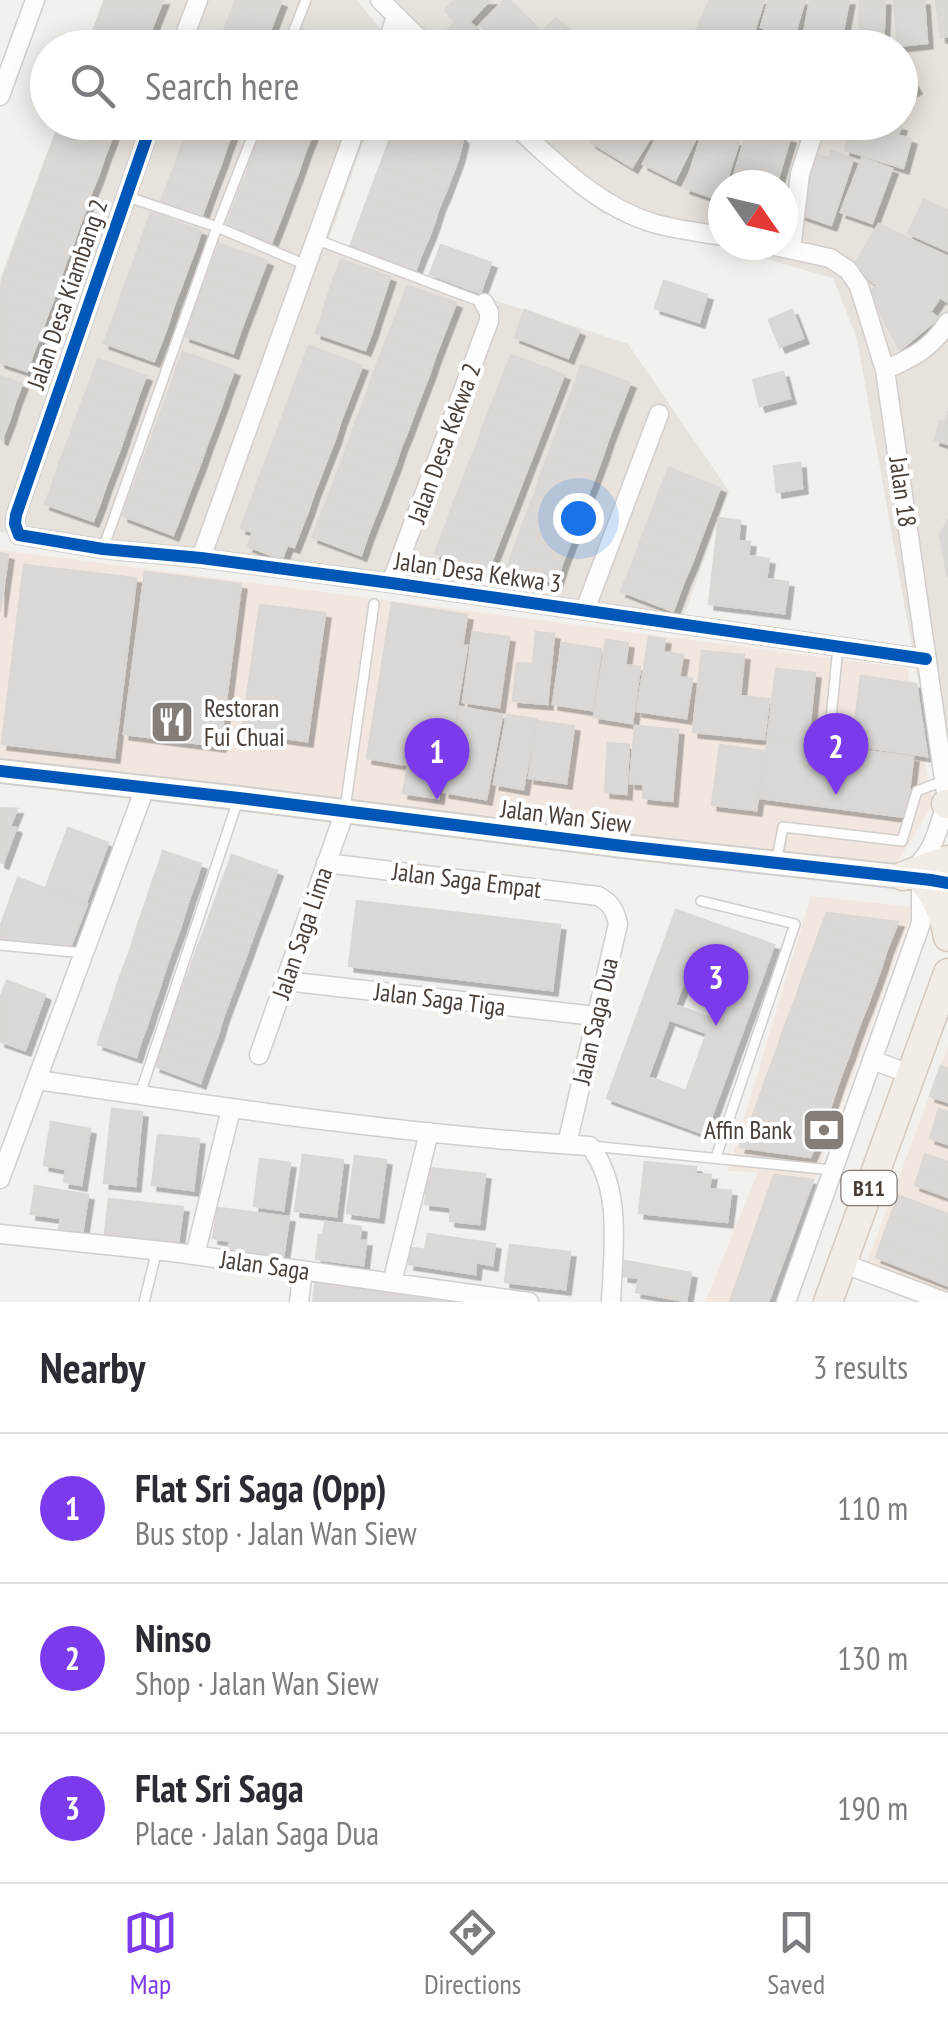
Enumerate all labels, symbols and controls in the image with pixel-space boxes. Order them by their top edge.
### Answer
search box [30,30,918,140]
icon: search [65,58,120,113]
text: Search here [145,61,299,110]
north arrow [708,170,798,260]
street label: Jalan Desa Kiambang 2 [19,195,114,394]
street label: Jalan Desa Kekwa 2 [400,359,488,528]
street label: Jalan 18 [882,454,924,529]
your location [553,493,604,544]
street label: Jalan Desa Kekwa 3 [392,544,563,600]
place label: Restoran Fui Chuai [204,692,285,753]
restaurant icon: Restoran Fui Chuai [149,699,195,745]
pin: 2 [804,712,868,795]
pin: 1 [404,718,470,800]
street label: Jalan Wan Siew [498,792,633,840]
street label: Jalan Saga Empat [390,855,543,905]
street label: Jalan Saga Lima [264,863,339,1004]
pin: 3 [684,944,748,1026]
street label: Jalan Saga Dua [565,955,625,1088]
street label: Jalan Saga Tiga [372,975,507,1023]
bank icon: Affin Bank [801,1107,847,1153]
place label: Affin Bank [704,1114,792,1146]
road number: B11 [842,1171,896,1205]
street label: Jalan Saga [217,1243,312,1287]
text: Nearby [40,1340,145,1395]
text: 3 results [813,1346,908,1388]
text: Flat Sri Saga (Opp) [135,1463,387,1512]
text: 1 [65,1487,80,1529]
text: 110 m [837,1487,908,1529]
text: Bus stop · Jalan Wan Siew [135,1512,417,1554]
text: Ninso [135,1613,211,1662]
text: 2 [65,1637,80,1679]
text: 130 m [837,1637,908,1679]
text: Shop · Jalan Wan Siew [135,1662,379,1704]
text: Flat Sri Saga [135,1763,304,1812]
text: 3 [65,1787,80,1829]
text: 190 m [837,1787,908,1829]
text: Place · Jalan Saga Dua [135,1812,379,1854]
tab: Map [123,1905,178,2002]
tab: Directions [424,1905,521,2002]
tab: Saved [767,1905,825,2002]

